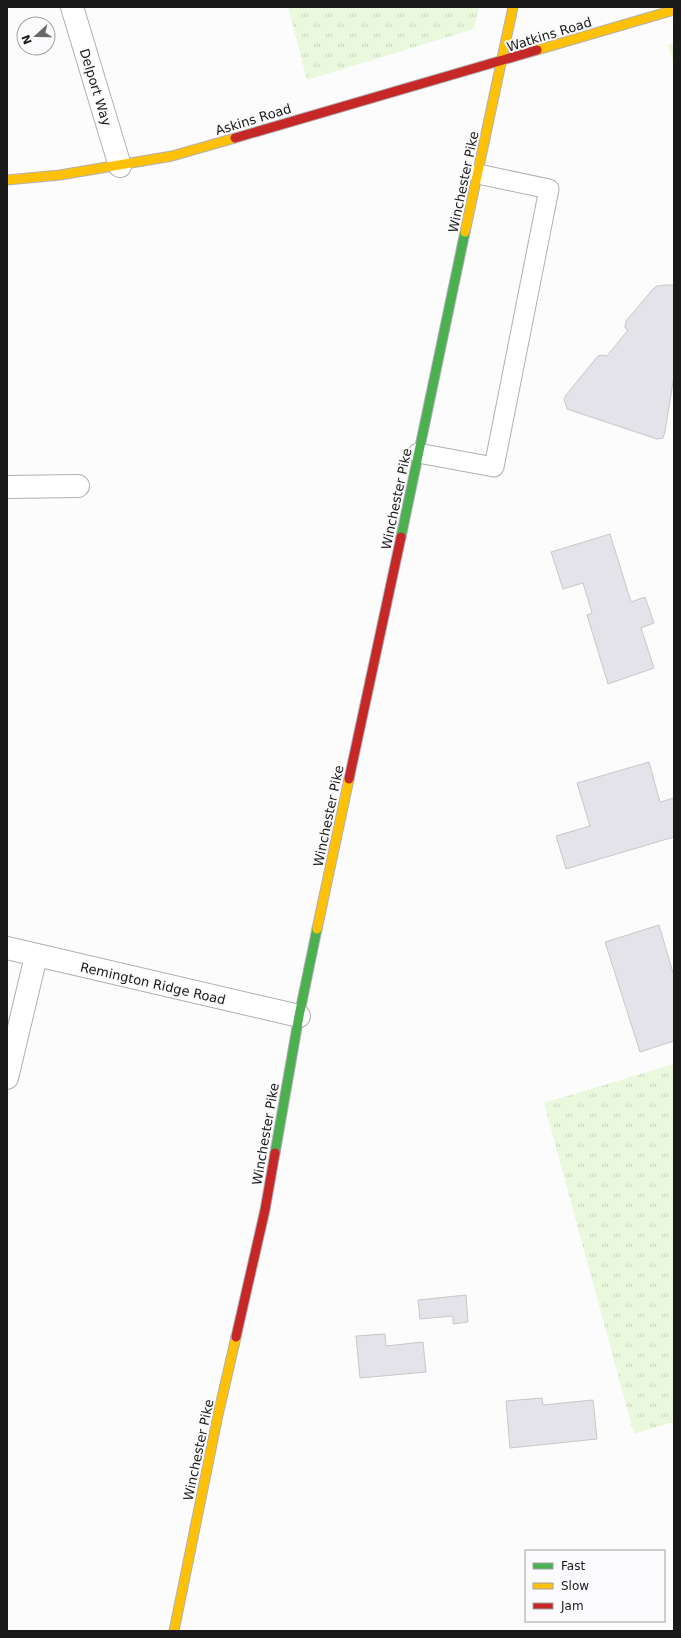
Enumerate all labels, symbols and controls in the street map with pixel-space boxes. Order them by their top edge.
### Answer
street label: Watkins Road [505,14,593,55]
north arrow [16,16,56,56]
text: N [19,33,35,46]
street label: Delport Way [77,47,114,128]
street label: Askins Road [213,101,293,138]
street label: Winchester Pike [445,130,482,234]
street label: Winchester Pike [378,447,415,551]
street label: Winchester Pike [310,764,347,868]
street label: Remington Ridge Road [79,959,227,1008]
street label: Winchester Pike [249,1082,282,1186]
street label: Winchester Pike [180,1398,217,1502]
legend [525,1550,665,1622]
text: Fast [561,1559,585,1573]
text: Slow [561,1579,589,1593]
text: Jam [560,1599,584,1613]

